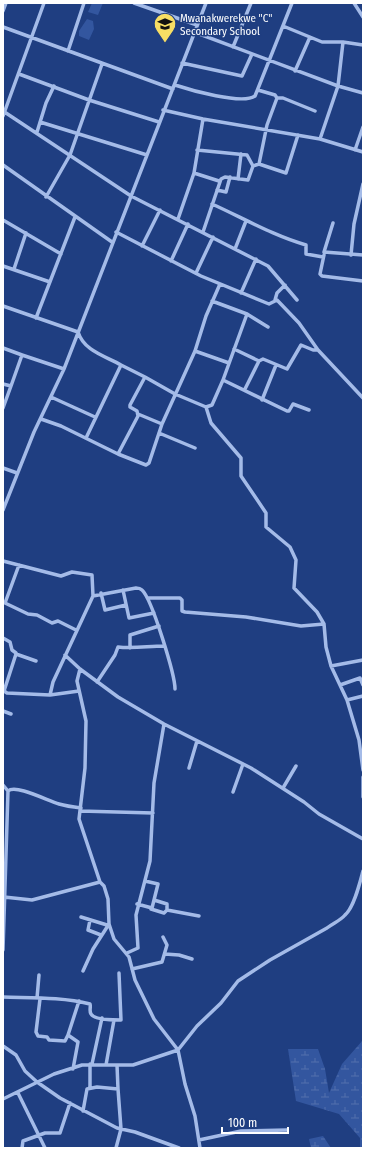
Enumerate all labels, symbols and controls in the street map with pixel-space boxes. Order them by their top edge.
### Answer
school or university icon: Mwanakwerekwe "C" Secondary School [152,11,178,44]
place label: Mwanakwerekwe "C" Secondary School [180,12,272,38]
scale bar [222,1109,288,1135]
text: 100 m [228,1116,257,1130]

